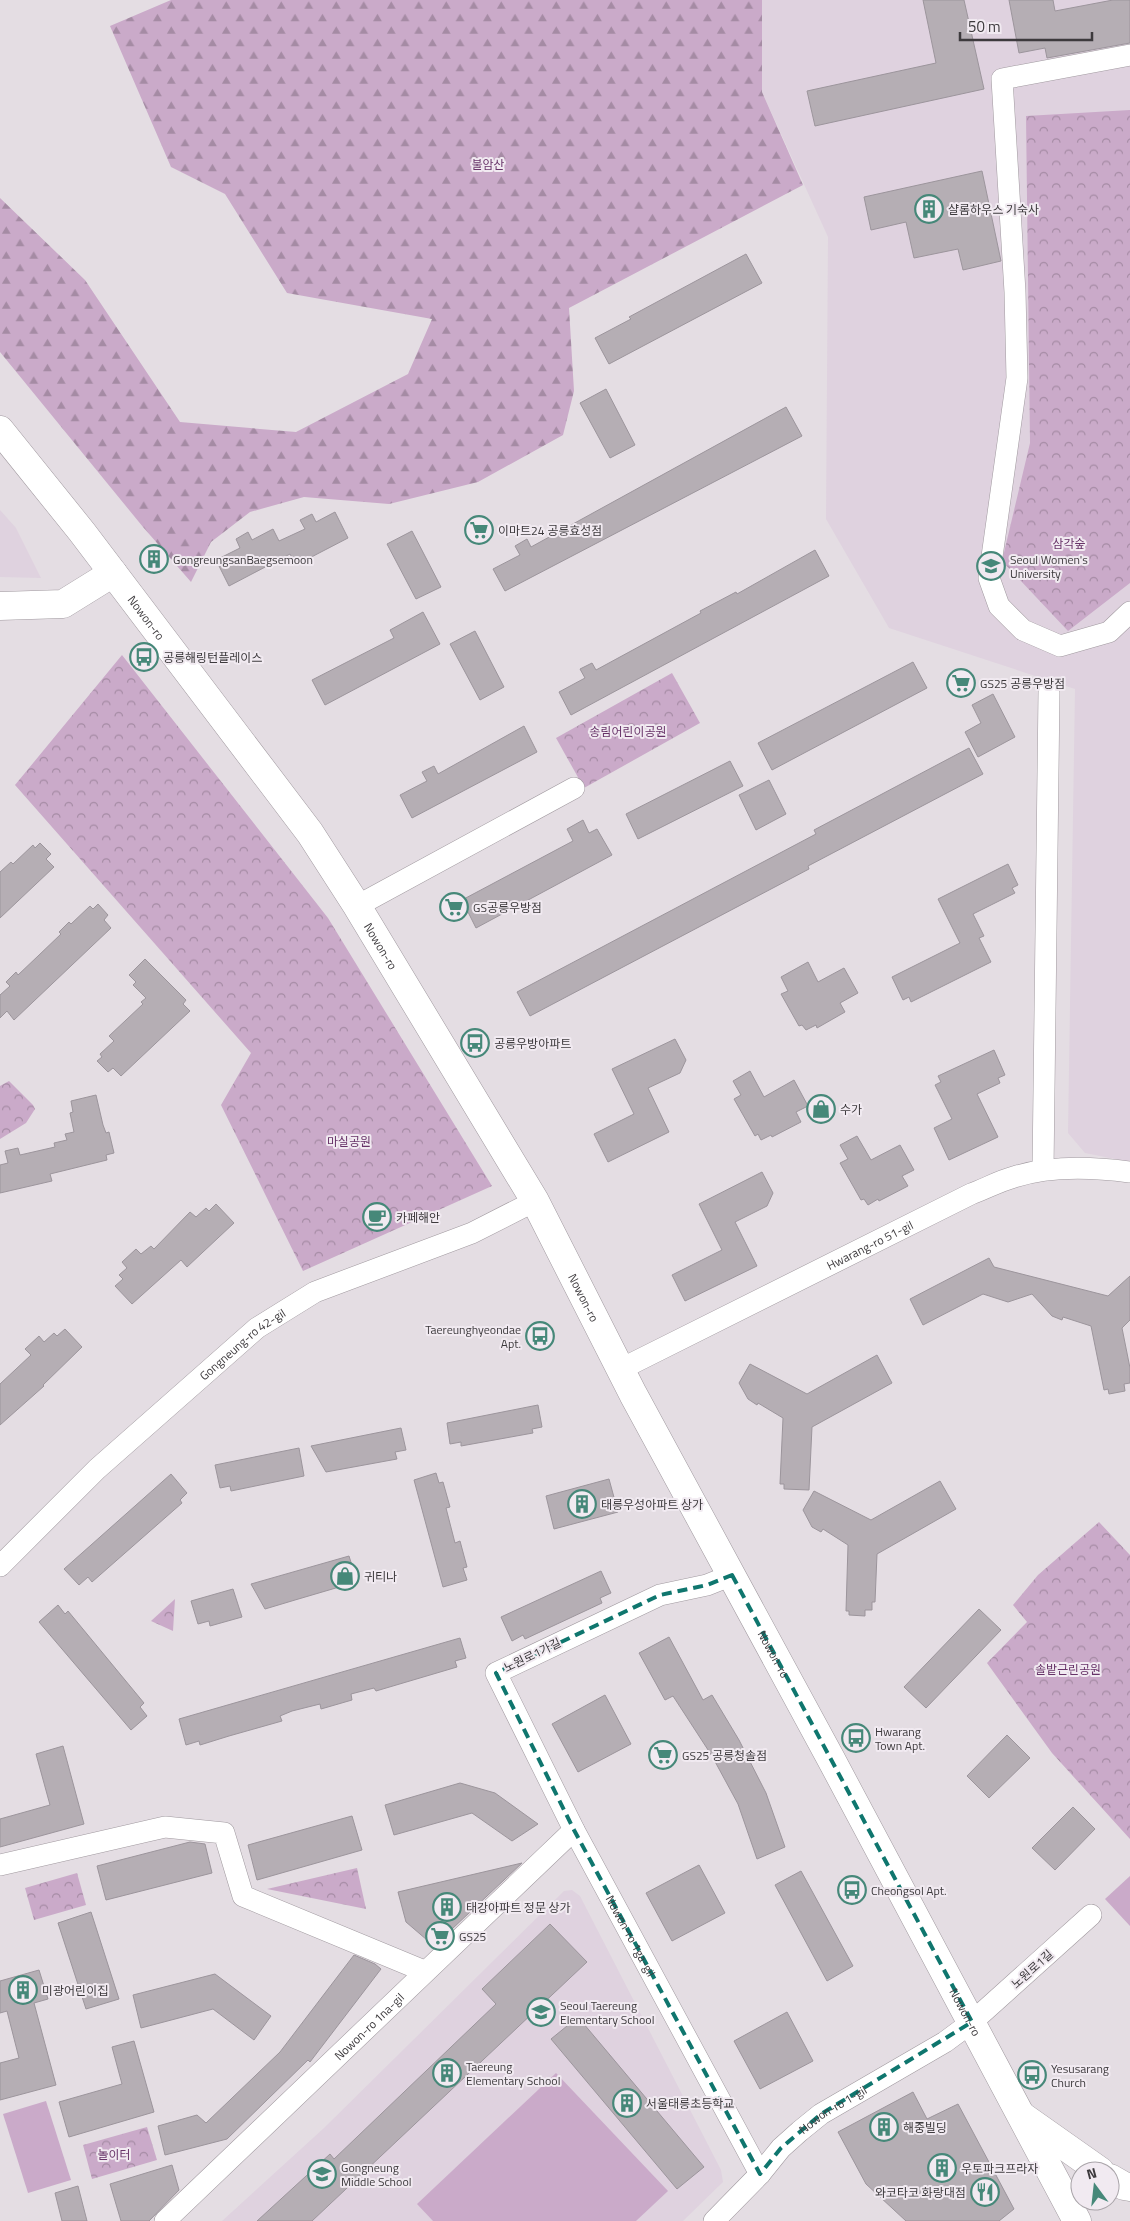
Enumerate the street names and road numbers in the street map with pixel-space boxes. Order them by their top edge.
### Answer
street label: Nowon-ro [123,591,170,644]
street label: Nowon-ro [360,919,403,973]
street label: Hwarang-ro 51-gil [823,1215,916,1274]
street label: Nowon-ro [564,1270,604,1325]
street label: Gongneung-ro 42-gil [195,1303,289,1384]
street label: Nowon-ro [753,1627,795,1681]
street label: 노원로1가길 [500,1633,564,1677]
street label: Nowon-ro 1ga-gil [601,1891,661,1980]
street label: 노원로1길 [1007,1945,1057,1993]
street label: Nowon-ro [945,1984,986,2039]
street label: Nowon-ro 1na-gil [330,1988,408,2064]
street label: Nowon-ro 1-gil [794,2080,870,2138]

